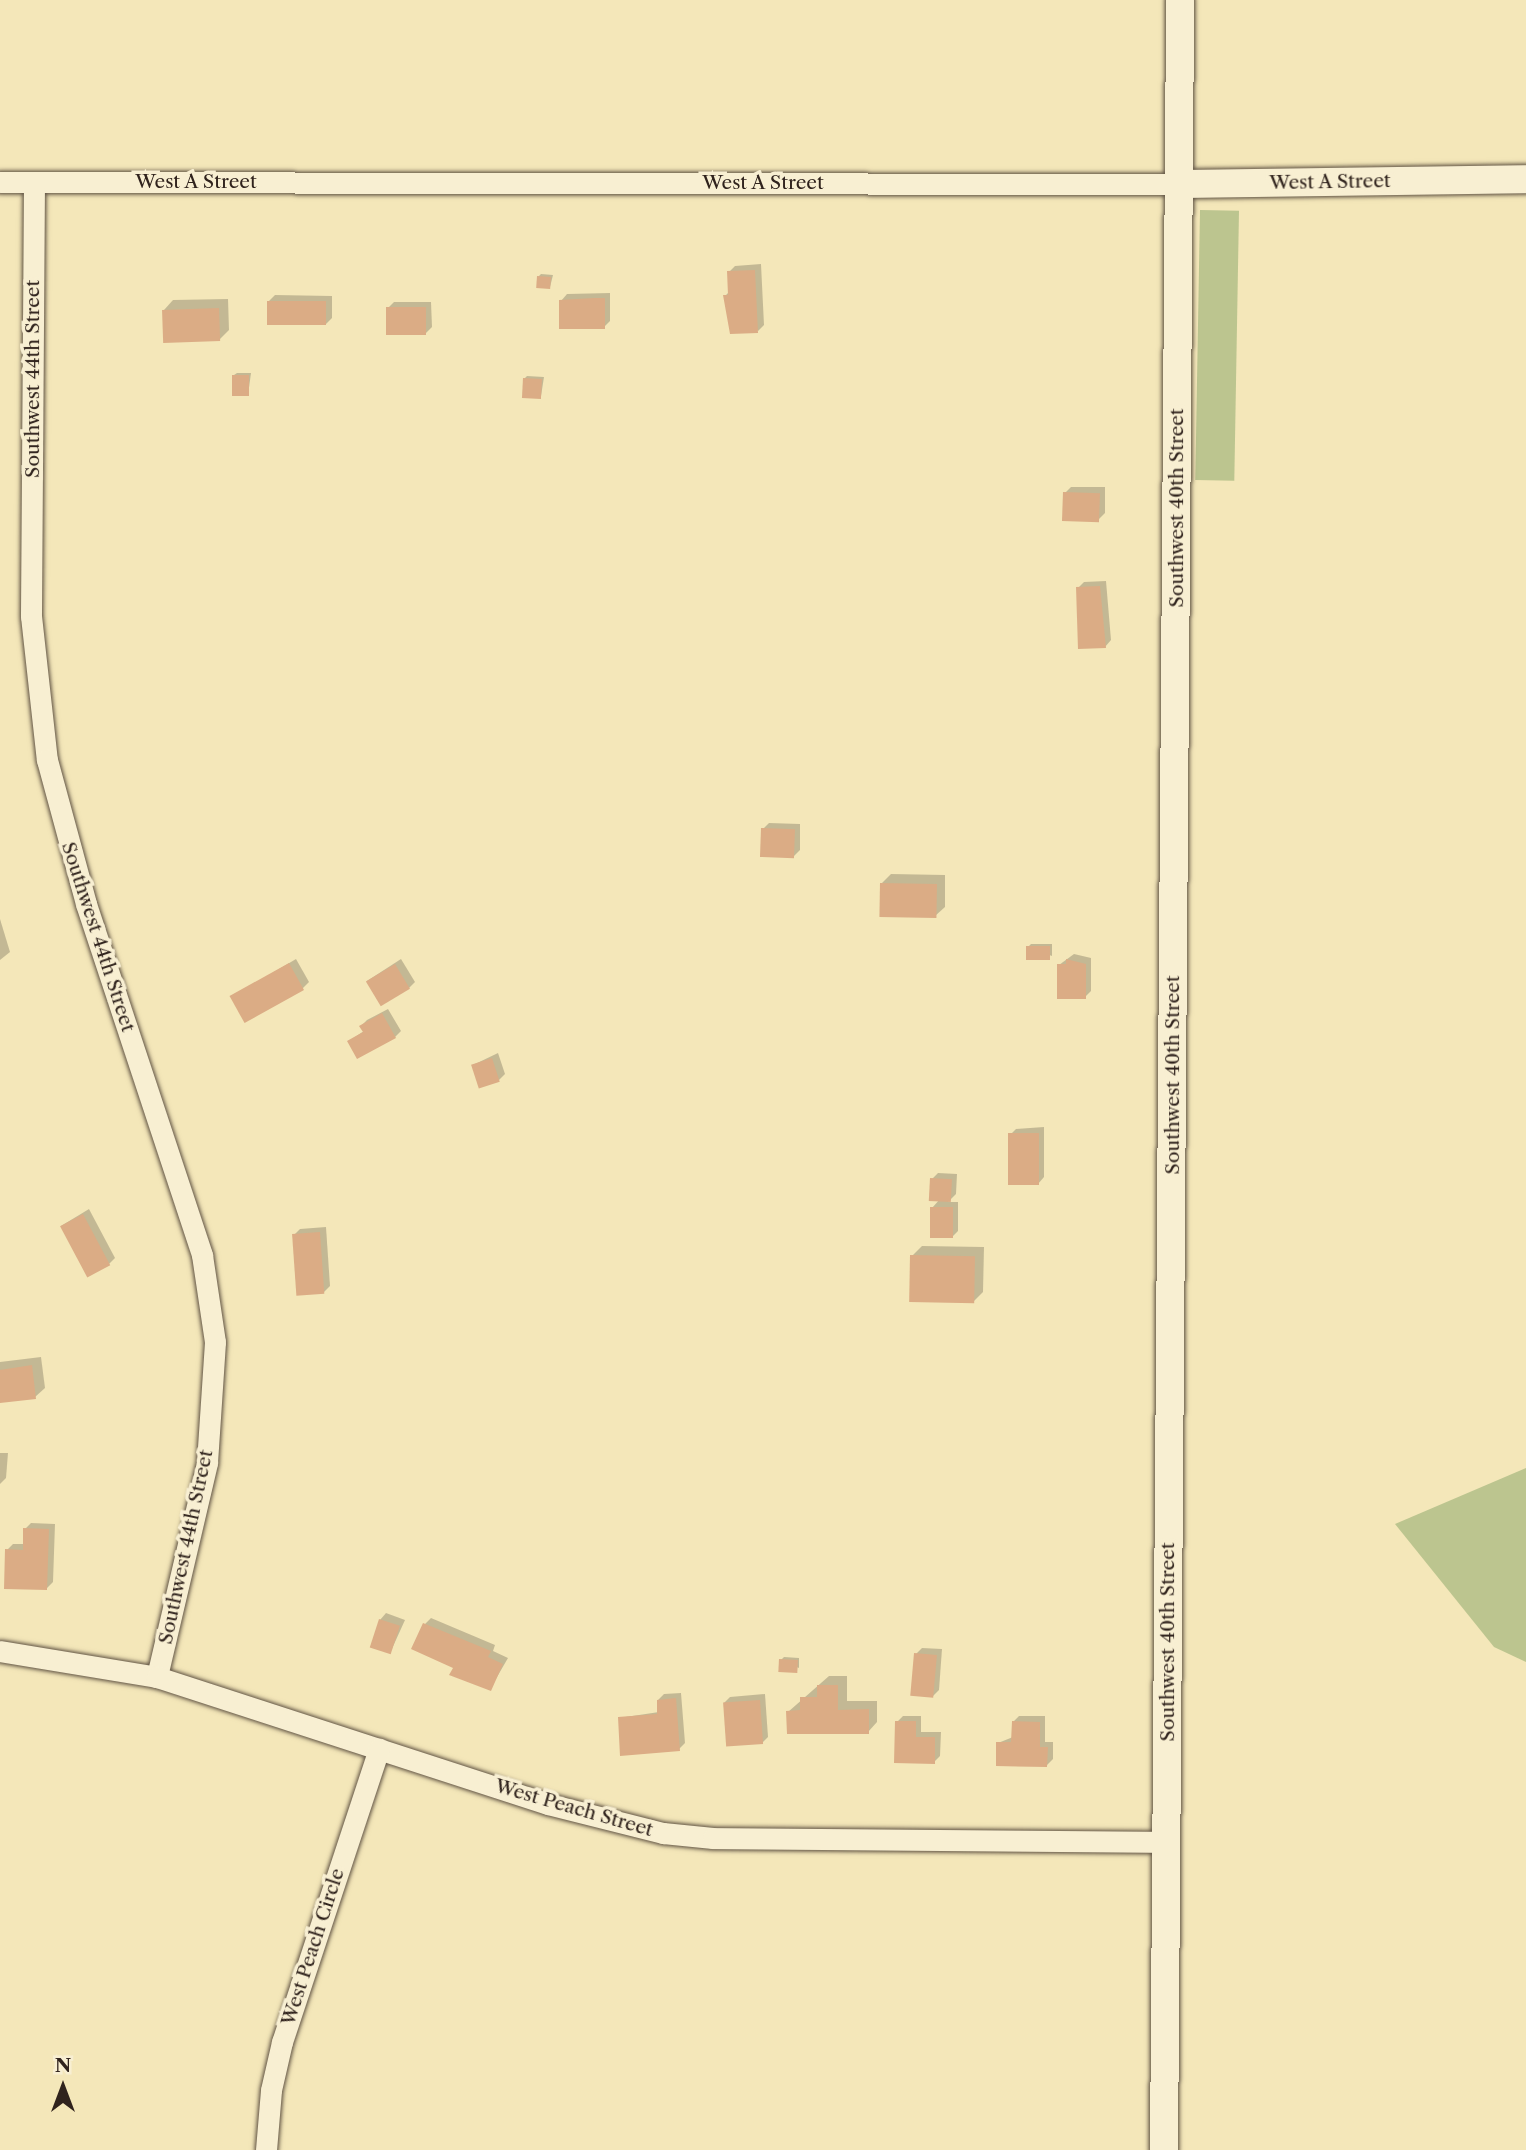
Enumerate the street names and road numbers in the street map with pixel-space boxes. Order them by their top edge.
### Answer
street label: West A Street [1268,170,1392,194]
street label: West A Street [135,171,257,193]
street label: West A Street [702,172,824,194]
street label: Southwest 44th Street [22,280,44,478]
street label: Southwest 40th Street [1166,408,1188,608]
street label: Southwest 44th Street [57,839,139,1035]
street label: Southwest 40th Street [1162,975,1184,1175]
street label: Southwest 44th Street [154,1448,218,1646]
street label: Southwest 40th Street [1157,1542,1179,1742]
street label: West Peach Street [492,1775,656,1841]
street label: West Peach Circle [277,1866,349,2028]

